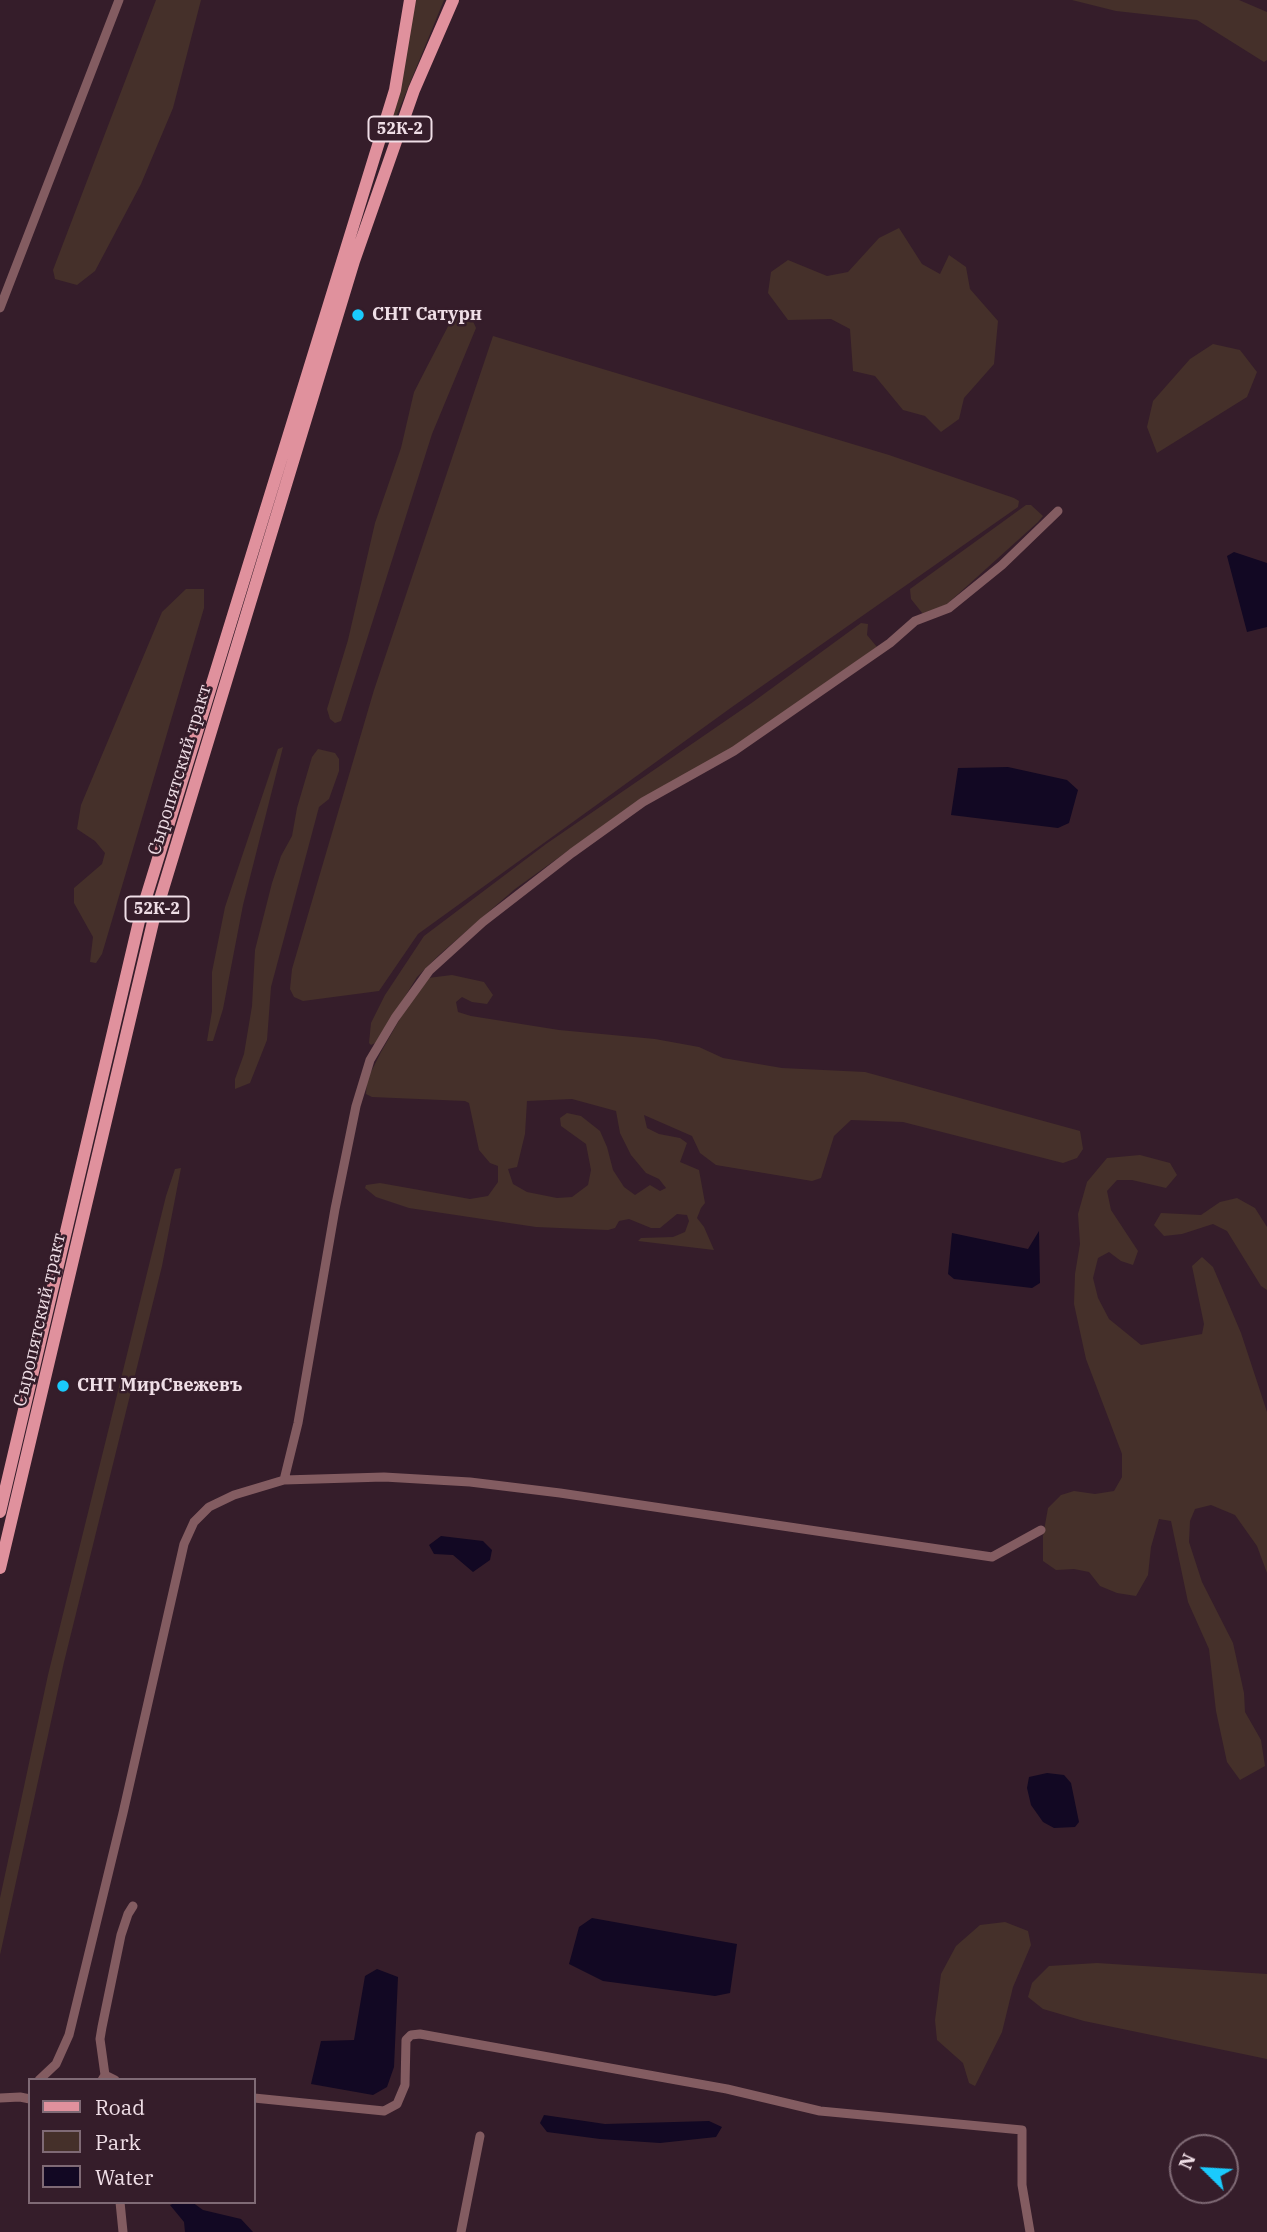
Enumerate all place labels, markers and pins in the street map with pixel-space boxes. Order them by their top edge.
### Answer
place label: СНТ Сатурн [372,304,482,326]
marker: СНТ Сатурн [350,307,366,323]
place label: СНТ МирСвежевъ [77,1375,242,1397]
marker: СНТ МирСвежевъ [55,1378,71,1394]

